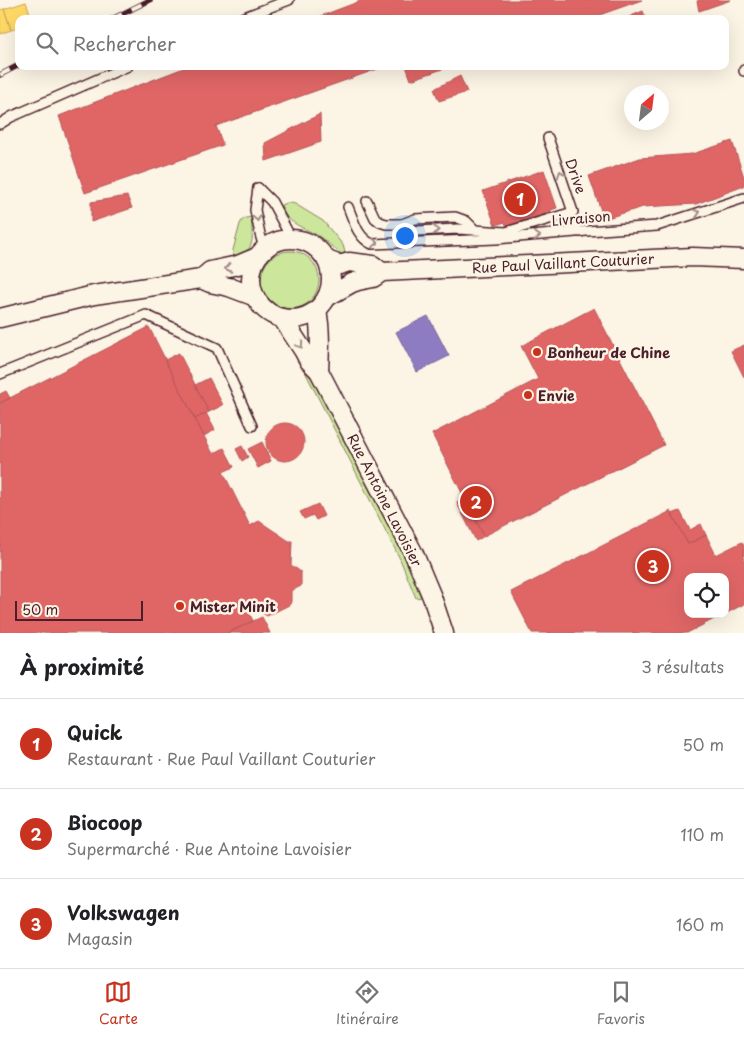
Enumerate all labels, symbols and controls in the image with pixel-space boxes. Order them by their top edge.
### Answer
search box [15,15,729,70]
icon: search [33,29,61,57]
text: Rechercher [73,29,176,57]
north arrow [624,85,669,130]
street label: Drive [560,156,592,196]
one-way arrow [556,171,566,179]
pin: 1 [504,180,536,218]
street label: Livraison [551,205,611,231]
one-way arrow [692,209,700,219]
one-way arrow [251,214,261,223]
your location [392,223,418,249]
one-way arrow [432,225,440,236]
one-way arrow [533,231,541,242]
one-way arrow [371,237,379,248]
street label: Rue Paul Vaillant Couturier [471,248,655,278]
one-way arrow [224,262,233,273]
one-way arrow [294,340,303,349]
place label: Bonheur de Chine [547,342,670,363]
marker: Bonheur de Chine [531,346,543,358]
place label: Envie [538,385,575,406]
marker: Envie [522,389,534,401]
street label: Rue Antoine Lavoisier [342,430,428,571]
pin: 2 [460,483,492,521]
pin: 3 [637,547,669,585]
map controls [684,573,729,618]
button: locate [684,573,729,618]
place label: Mister Minit [190,596,276,617]
scale bar [15,598,142,621]
text: 50 m [22,599,58,620]
marker: Mister Minit [174,600,186,612]
text: À proximité [20,650,144,682]
text: 3 résultats [641,654,724,678]
text: Quick [67,718,123,746]
text: 1 [32,732,40,756]
text: 50 m [683,732,724,756]
text: Restaurant · Rue Paul Vaillant Couturier [67,746,375,770]
text: Biocoop [67,808,142,836]
text: 2 [30,822,42,846]
text: 110 m [681,822,724,846]
text: Supermarché · Rue Antoine Lavoisier [67,836,351,860]
text: Volkswagen [67,898,179,926]
text: 3 [31,912,41,936]
text: 160 m [676,912,724,936]
text: Magasin [67,926,133,950]
tab: Carte [99,978,138,1029]
tab: Itinéraire [336,978,399,1029]
tab: Favoris [597,978,645,1029]

